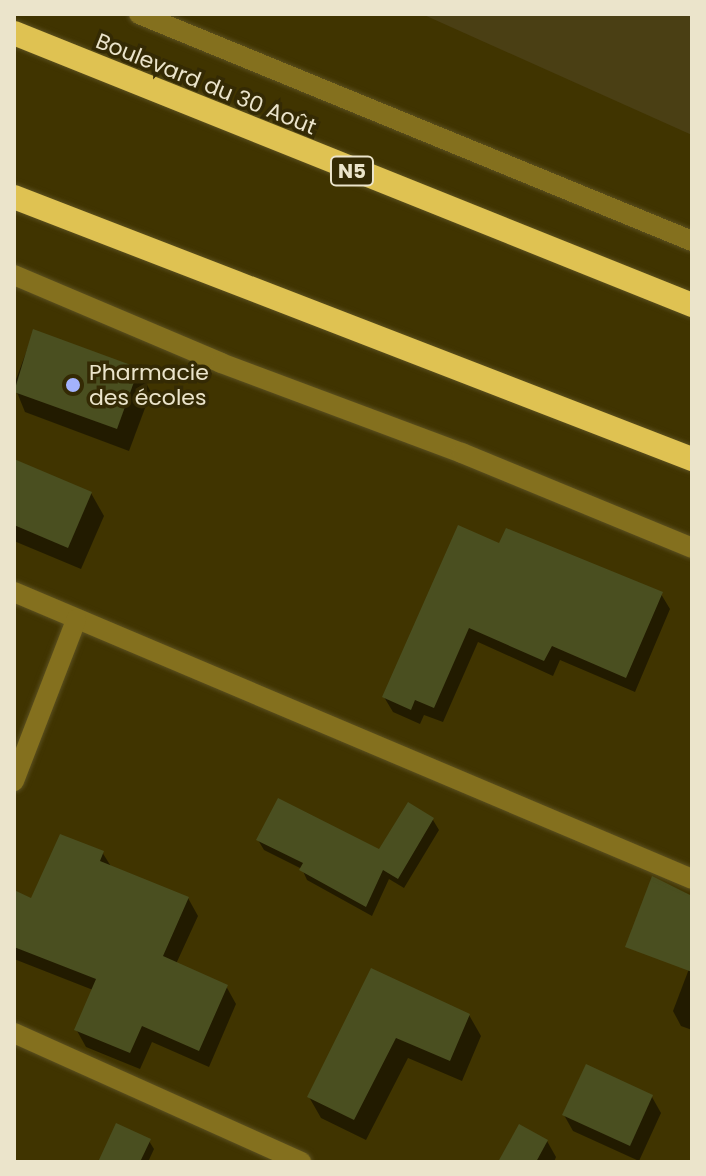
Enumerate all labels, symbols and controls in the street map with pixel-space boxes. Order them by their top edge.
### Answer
street label: Boulevard du 30 Août [92,28,320,140]
road number: N5 [328,155,376,187]
place label: Pharmacie des écoles [89,359,209,410]
marker: Pharmacie des écoles [64,376,82,394]

